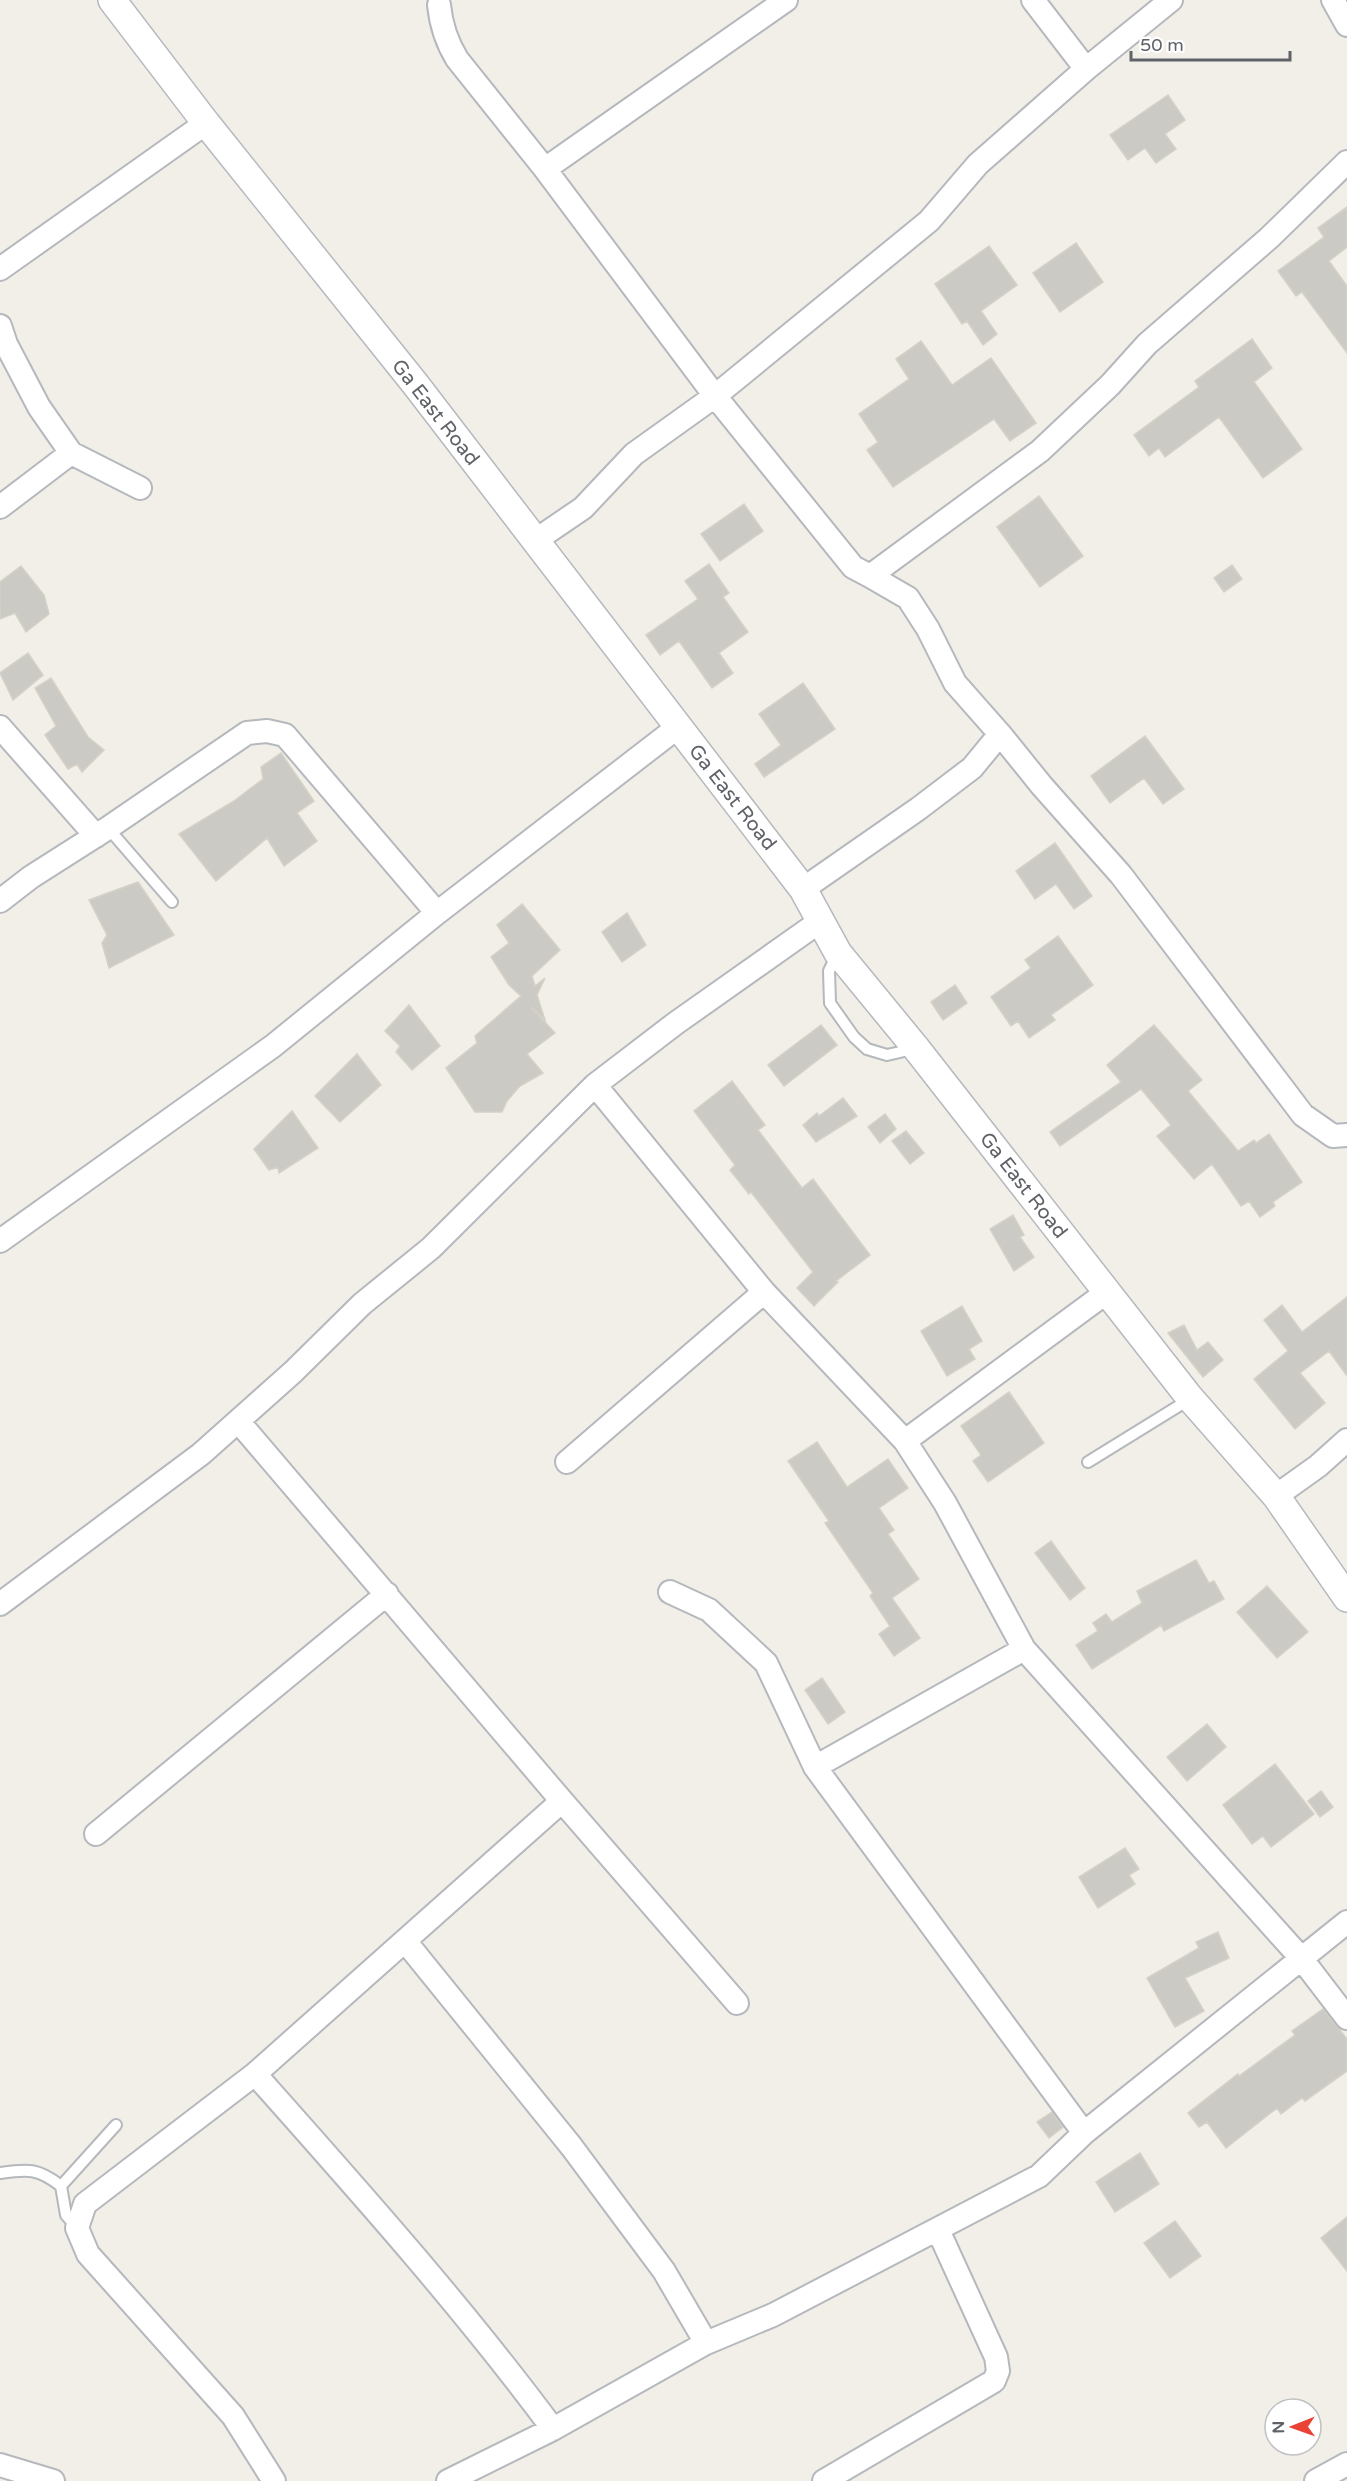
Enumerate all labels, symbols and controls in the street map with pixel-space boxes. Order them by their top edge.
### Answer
scale bar [1131,24,1290,62]
text: 50 m [1140,34,1184,56]
street label: Ga East Road [386,355,484,470]
street label: Ga East Road [683,740,781,855]
street label: Ga East Road [974,1128,1072,1243]
north arrow [1263,2397,1323,2457]
text: N [1269,2421,1289,2434]

